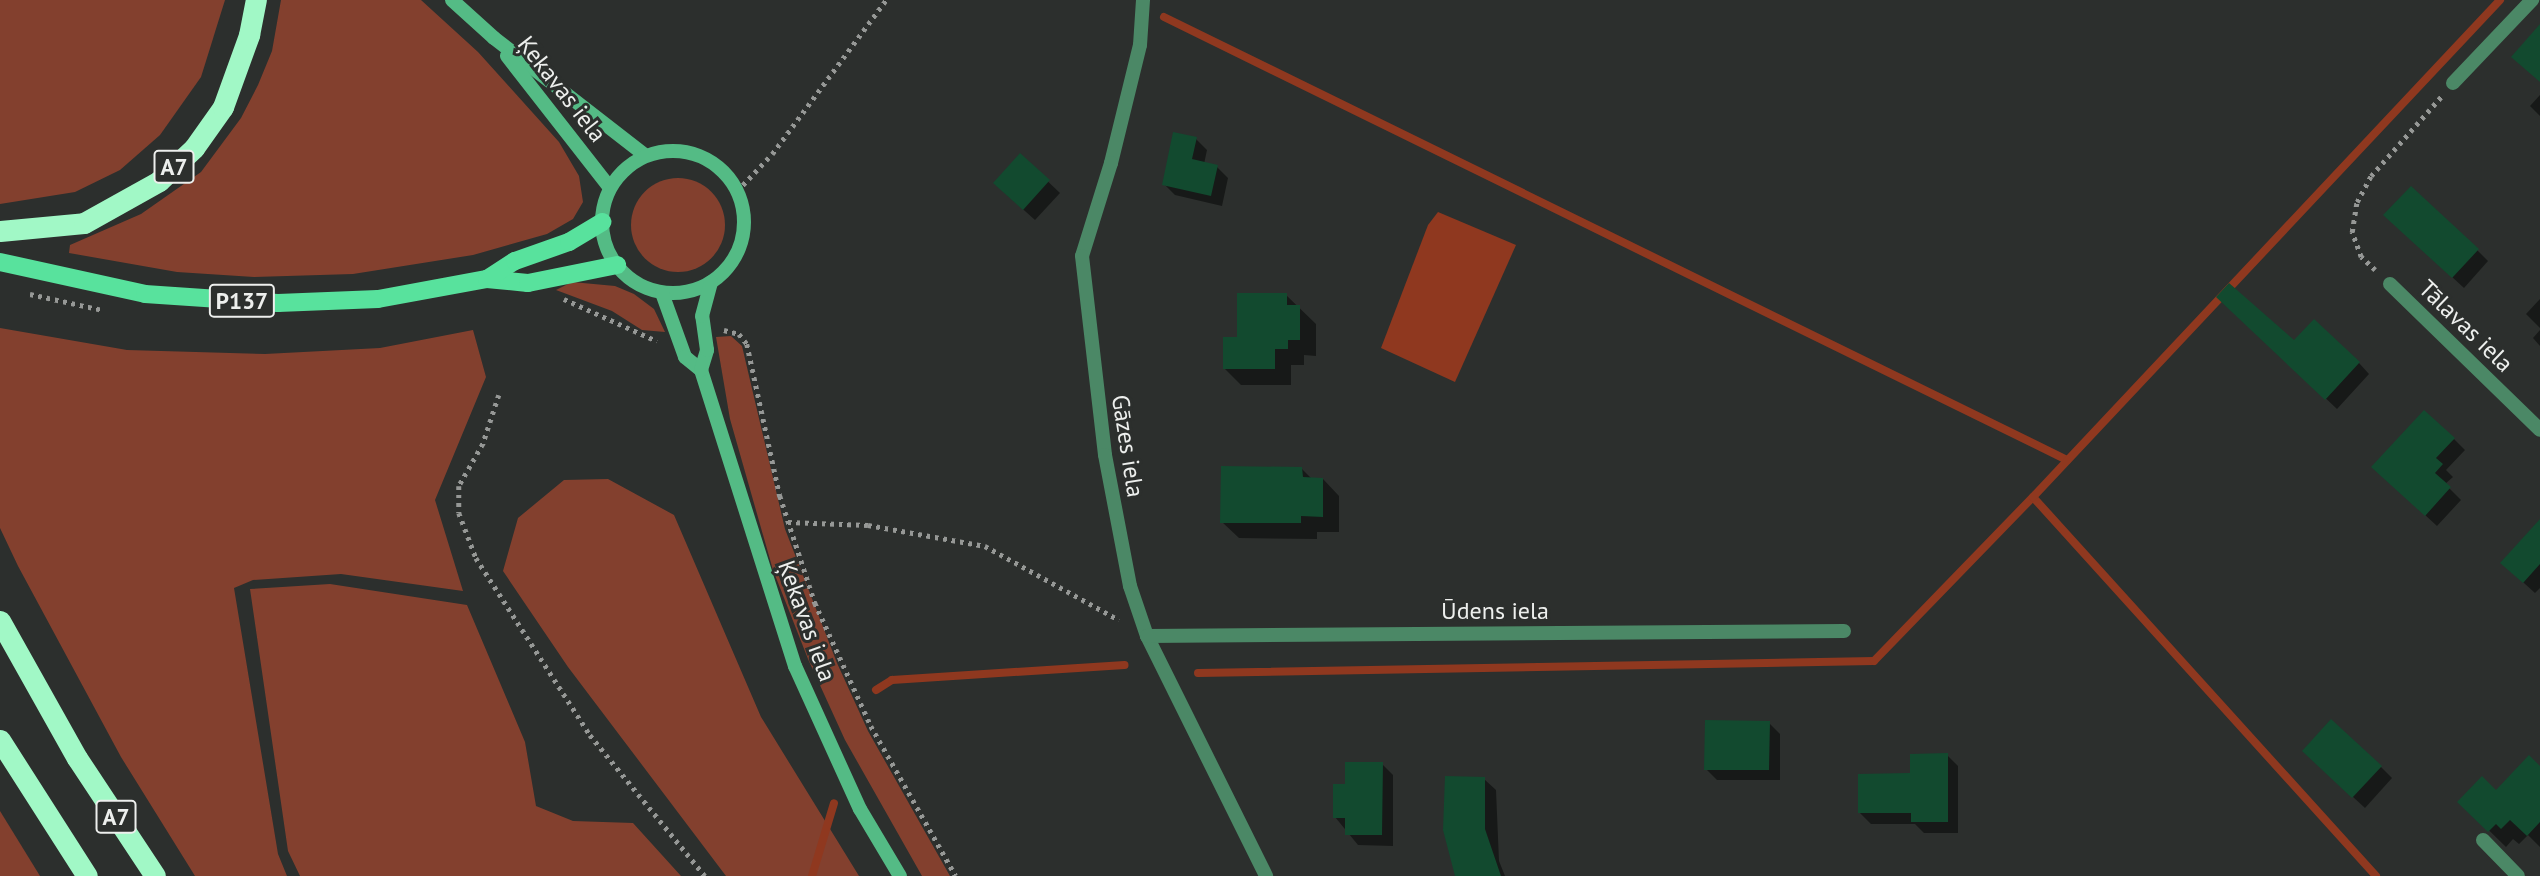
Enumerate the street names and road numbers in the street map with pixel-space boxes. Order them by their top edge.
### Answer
street label: Ķekavas iela [512,30,612,148]
road number: A7 [153,148,195,186]
street label: Tālavas iela [2413,274,2519,378]
road number: P137 [209,282,275,320]
street label: Gāzes iela [1106,393,1150,499]
street label: Ķekavas iela [772,557,842,685]
street label: Ūdens iela [1441,597,1549,625]
road number: A7 [95,797,137,836]

